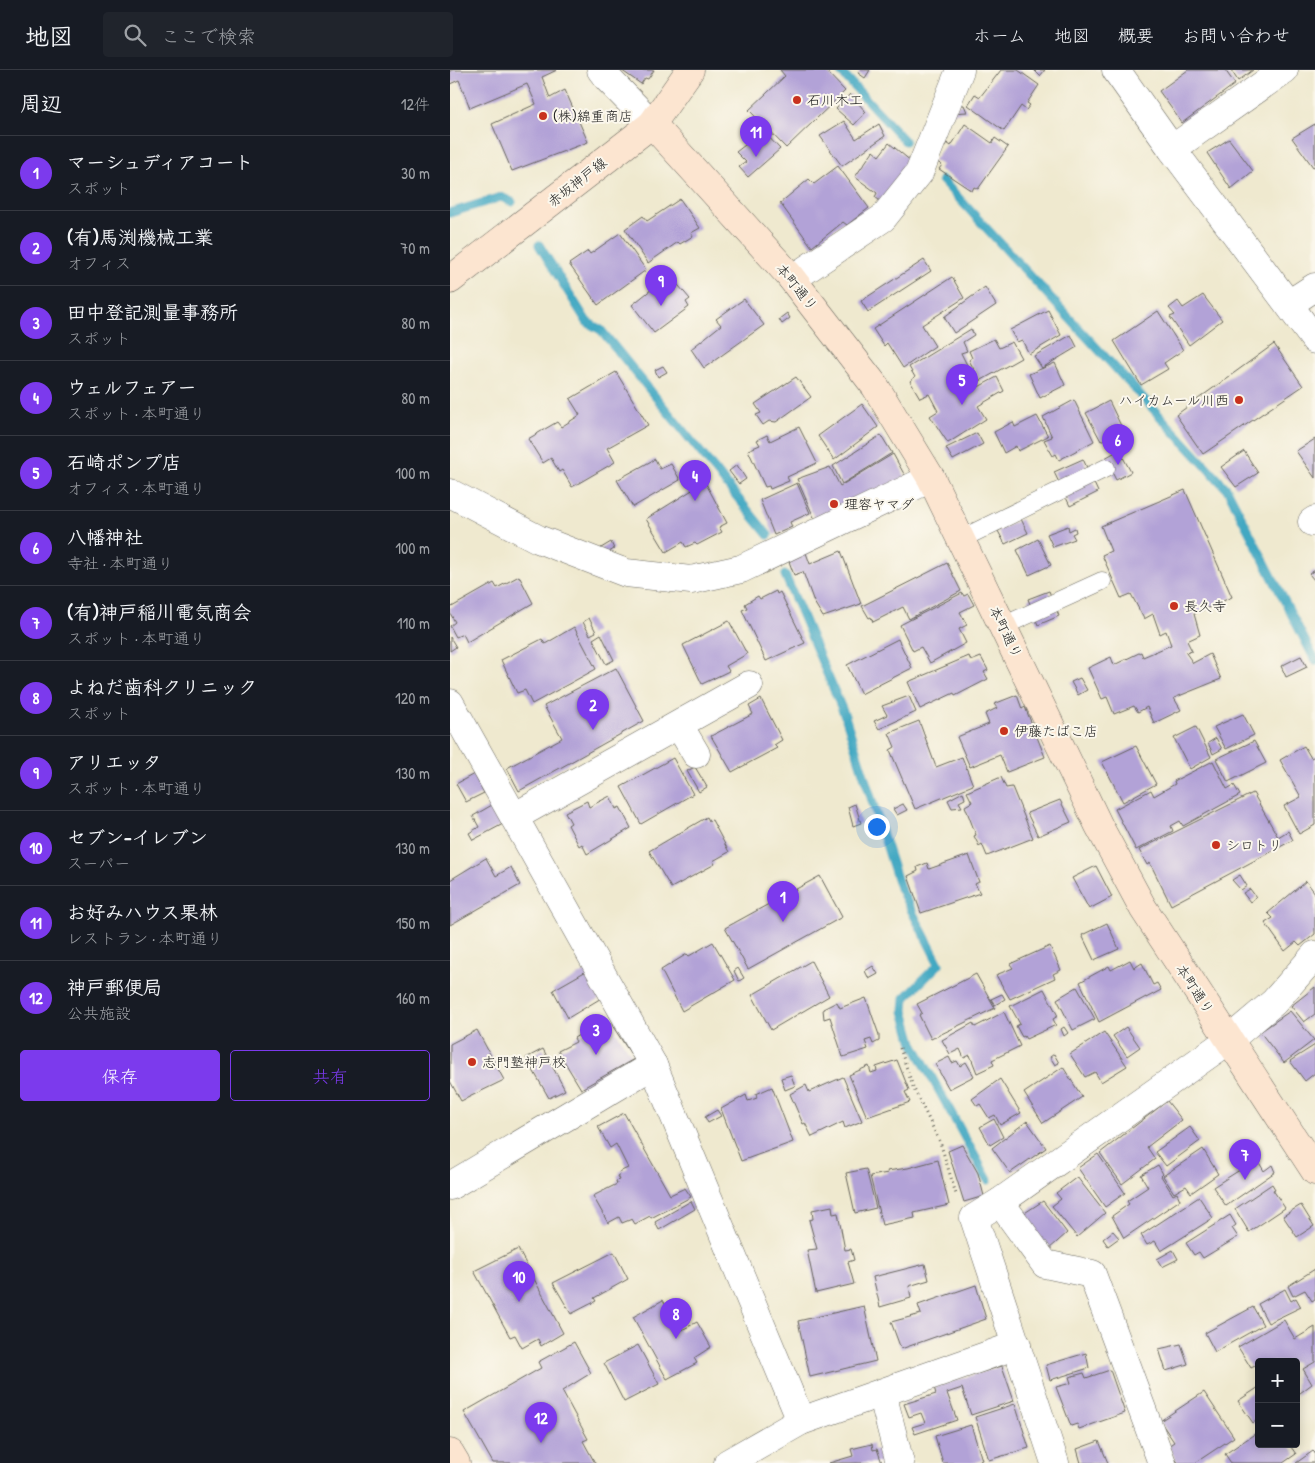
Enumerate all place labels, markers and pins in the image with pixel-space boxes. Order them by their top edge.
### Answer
place label: 石川木工 [807,90,863,109]
marker: 石川木工 [791,94,803,106]
place label: (株)綿重商店 [553,106,633,125]
marker: (株)綿重商店 [537,110,549,122]
pin: 11 [740,116,772,157]
pin: 9 [645,265,677,306]
pin: 5 [946,364,978,405]
place label: ハイカムール川西 [1119,390,1229,409]
marker: ハイカムール川西 [1233,394,1245,406]
pin: 6 [1102,424,1134,465]
pin: 4 [679,460,711,501]
place label: 理容ヤマダ [844,494,914,513]
marker: 理容ヤマダ [828,498,840,510]
place label: 長久寺 [1184,596,1226,615]
marker: 長久寺 [1168,600,1180,612]
pin: 2 [577,689,609,730]
place label: 伊藤たばこ店 [1014,721,1098,740]
marker: 伊藤たばこ店 [998,725,1010,737]
place label: シロトリ [1226,835,1282,854]
marker: シロトリ [1210,839,1222,851]
pin: 1 [767,881,799,922]
pin: 3 [580,1014,612,1055]
place label: 志門塾神戸校 [482,1052,566,1071]
marker: 志門塾神戸校 [466,1056,478,1068]
pin: 7 [1229,1139,1261,1180]
pin: 10 [503,1261,535,1302]
pin: 8 [660,1298,692,1339]
pin: 12 [525,1402,557,1443]

